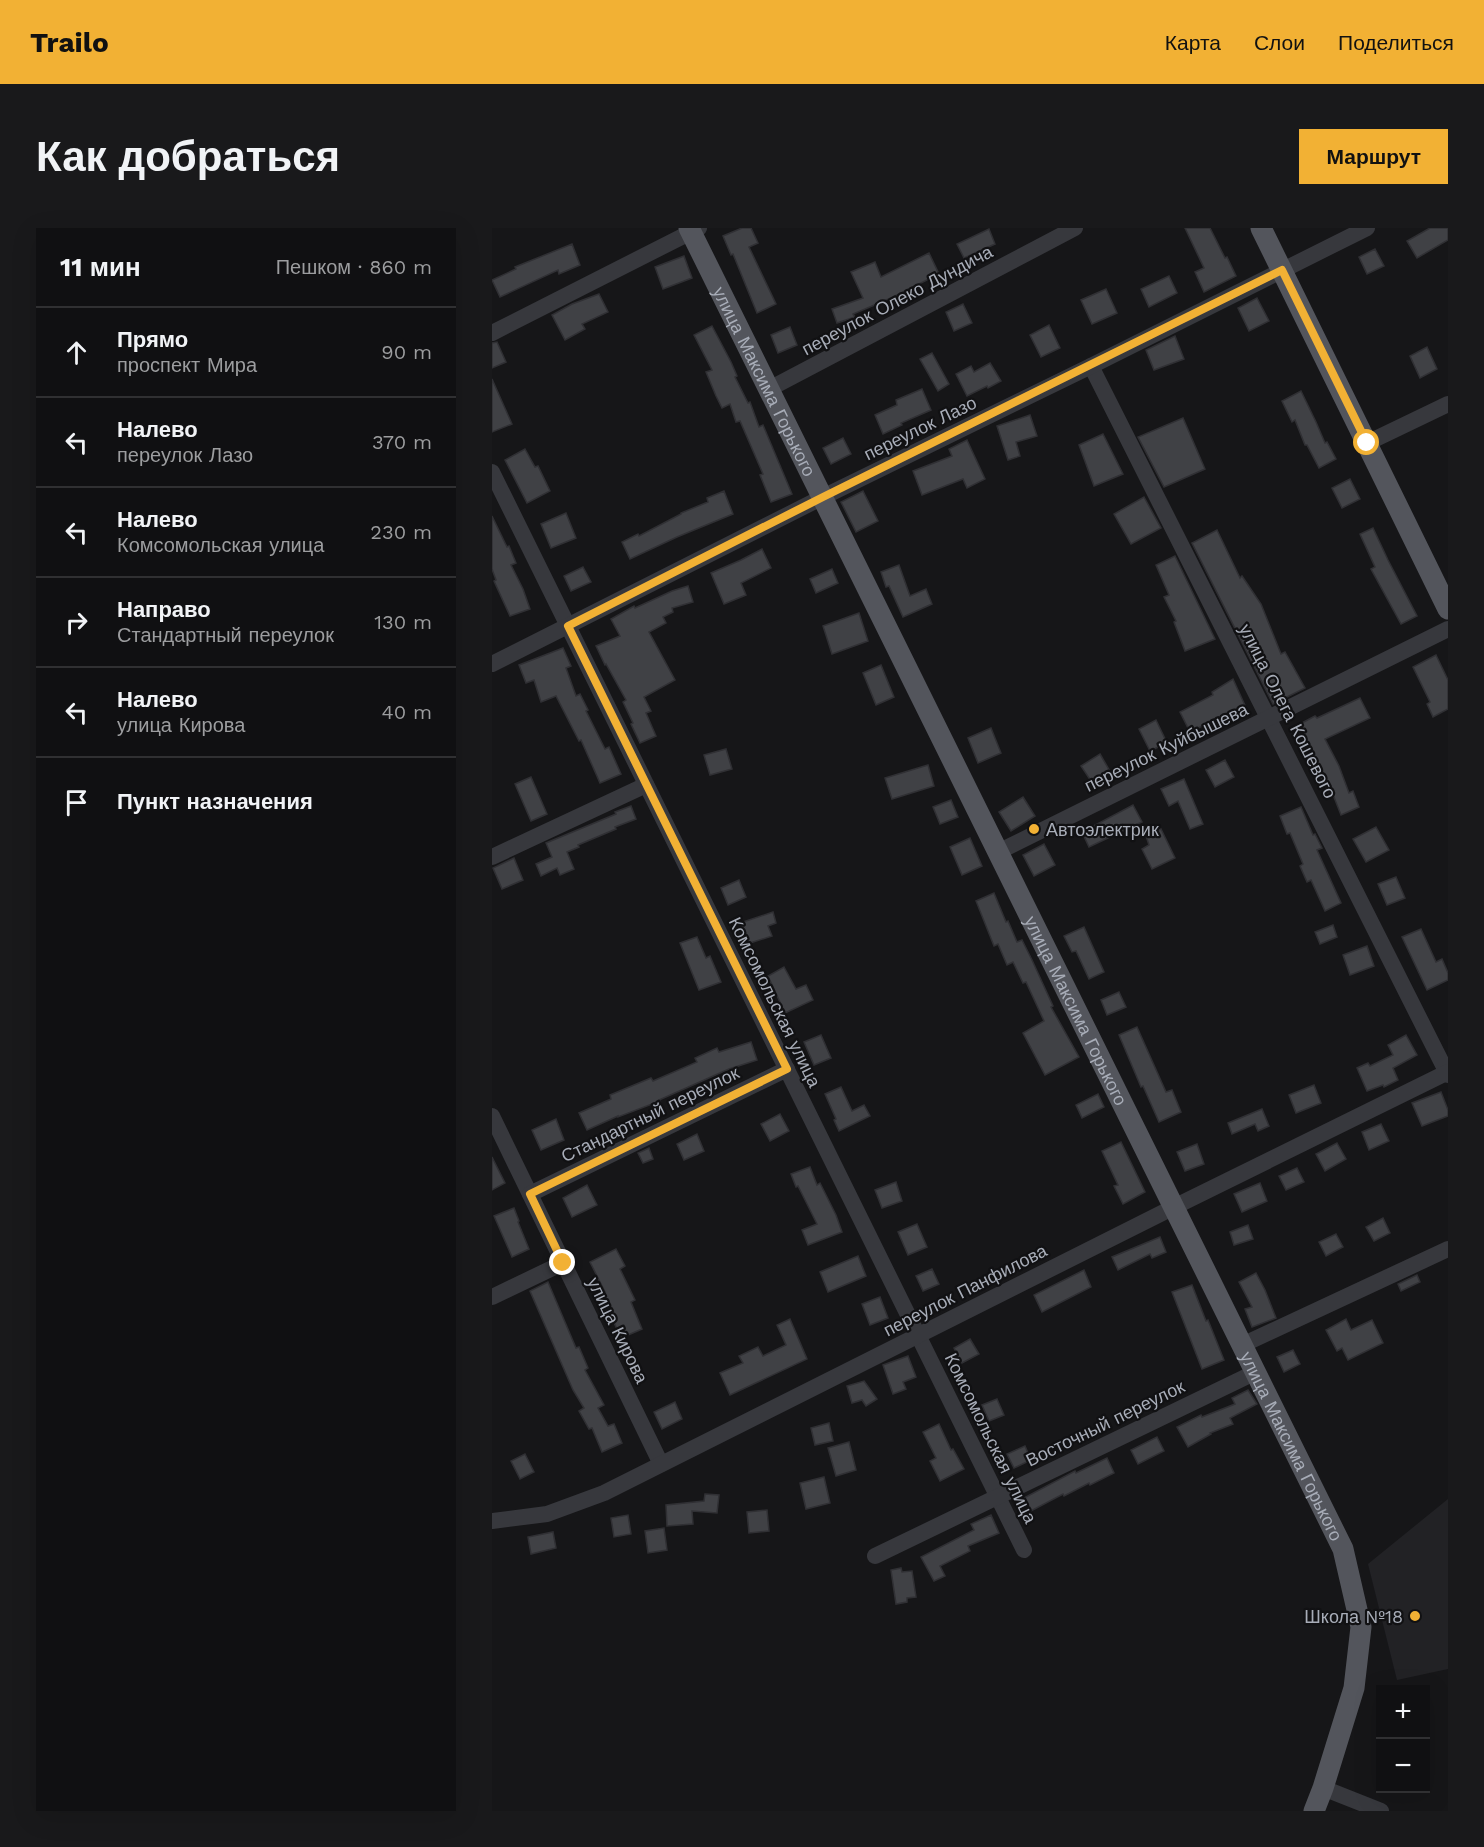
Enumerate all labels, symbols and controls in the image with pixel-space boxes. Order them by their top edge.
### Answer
text: Trailo [30,26,109,59]
text: Карта [1165,30,1221,55]
text: Слои [1254,30,1305,55]
text: Поделиться [1338,30,1454,55]
button: Маршрут [1299,129,1448,184]
text: Как добраться [36,132,340,181]
street label: переулок Олеко Дундича [798,240,997,359]
text: 11 мин [60,252,141,282]
text: Пешком · 860 m [276,255,432,279]
street label: улица Максима Горького [709,283,821,479]
text: Прямо [117,327,188,352]
icon: ahead [60,336,93,369]
text: 90 m [381,340,432,364]
text: проспект Мира [117,353,257,377]
street label: переулок Лазо [860,392,980,464]
text: Налево [117,417,198,442]
icon: left [60,426,93,459]
route start [1353,429,1379,455]
text: 370 m [372,430,432,454]
text: переулок Лазо [117,443,253,467]
text: Налево [117,507,198,532]
icon: left [60,516,93,549]
text: 230 m [370,520,432,544]
text: Комсомольская улица [117,533,324,557]
text: Направо [117,597,211,622]
icon: right [60,606,93,639]
text: 130 m [374,610,432,634]
street label: улица Олега Кошевого [1235,620,1341,802]
text: Стандартный переулок [117,623,334,647]
text: Налево [117,687,198,712]
icon: left [60,696,93,729]
street label: переулок Куйбышева [1081,698,1252,796]
text: 40 m [381,700,432,724]
text: улица Кирова [117,713,245,737]
icon: arrive [60,786,93,819]
text: Пункт назначения [117,789,313,814]
place label: Автоэлектрик [1046,819,1159,840]
marker: Автоэлектрик [1027,822,1041,836]
street label: улица Максима Горького [1021,912,1132,1109]
street label: Комсомольская улица [725,914,826,1091]
street label: Стандартный переулок [558,1062,742,1166]
street label: переулок Панфилова [880,1239,1051,1340]
route end [549,1249,575,1275]
street label: улица Кирова [583,1273,653,1387]
street label: улица Максима Горького [1236,1348,1348,1544]
street label: Комсомольская улица [941,1350,1042,1527]
street label: Восточный переулок [1022,1375,1188,1471]
place label: Школа №18 [1304,1606,1403,1627]
marker: Школа №18 [1408,1609,1422,1623]
map controls [1376,1685,1430,1793]
button: + [1376,1685,1430,1739]
button: − [1376,1739,1430,1793]

